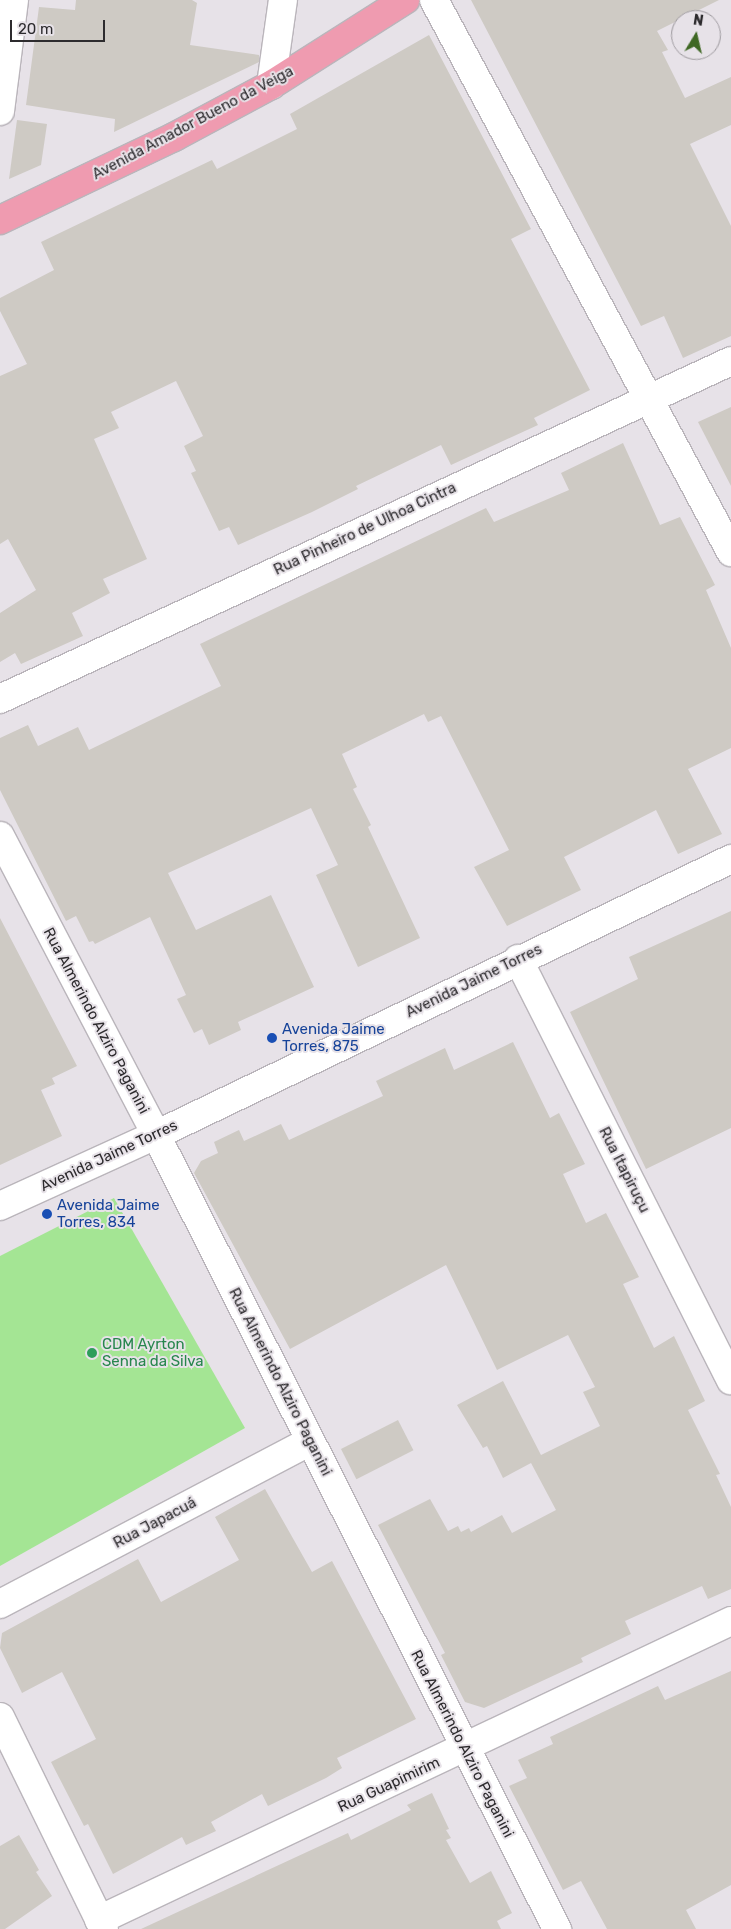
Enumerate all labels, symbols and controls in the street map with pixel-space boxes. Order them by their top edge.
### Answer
scale bar [12,10,108,42]
north arrow [671,10,721,60]
text: N [692,11,705,30]
text: 20 m [18,20,53,38]
street label: Avenida Amador Bueno da Veiga [89,62,297,184]
street label: Rua Pinheiro de Ulhoa Cintra [271,479,459,579]
street label: Rua Almerindo Alziro Paganini [39,924,153,1118]
street label: Avenida Jaime Torres [403,940,545,1022]
place label: Avenida Jaime Torres, 875 [282,1020,385,1055]
marker: Avenida Jaime Torres, 875 [266,1032,278,1044]
street label: Avenida Jaime Torres [37,1116,181,1196]
street label: Rua Itapiruçu [595,1124,653,1216]
place label: Avenida Jaime Torres, 834 [57,1196,160,1231]
marker: Avenida Jaime Torres, 834 [41,1208,53,1220]
street label: Rua Almerindo Alziro Paganini [225,1285,335,1479]
place label: CDM Ayrton Senna da Silva [102,1335,204,1370]
marker: CDM Ayrton Senna da Silva [86,1347,98,1359]
street label: Rua Japacuá [110,1494,200,1552]
street label: Rua Almerindo Alziro Paganini [407,1647,517,1841]
street label: Rua Guapimirim [335,1753,443,1817]

